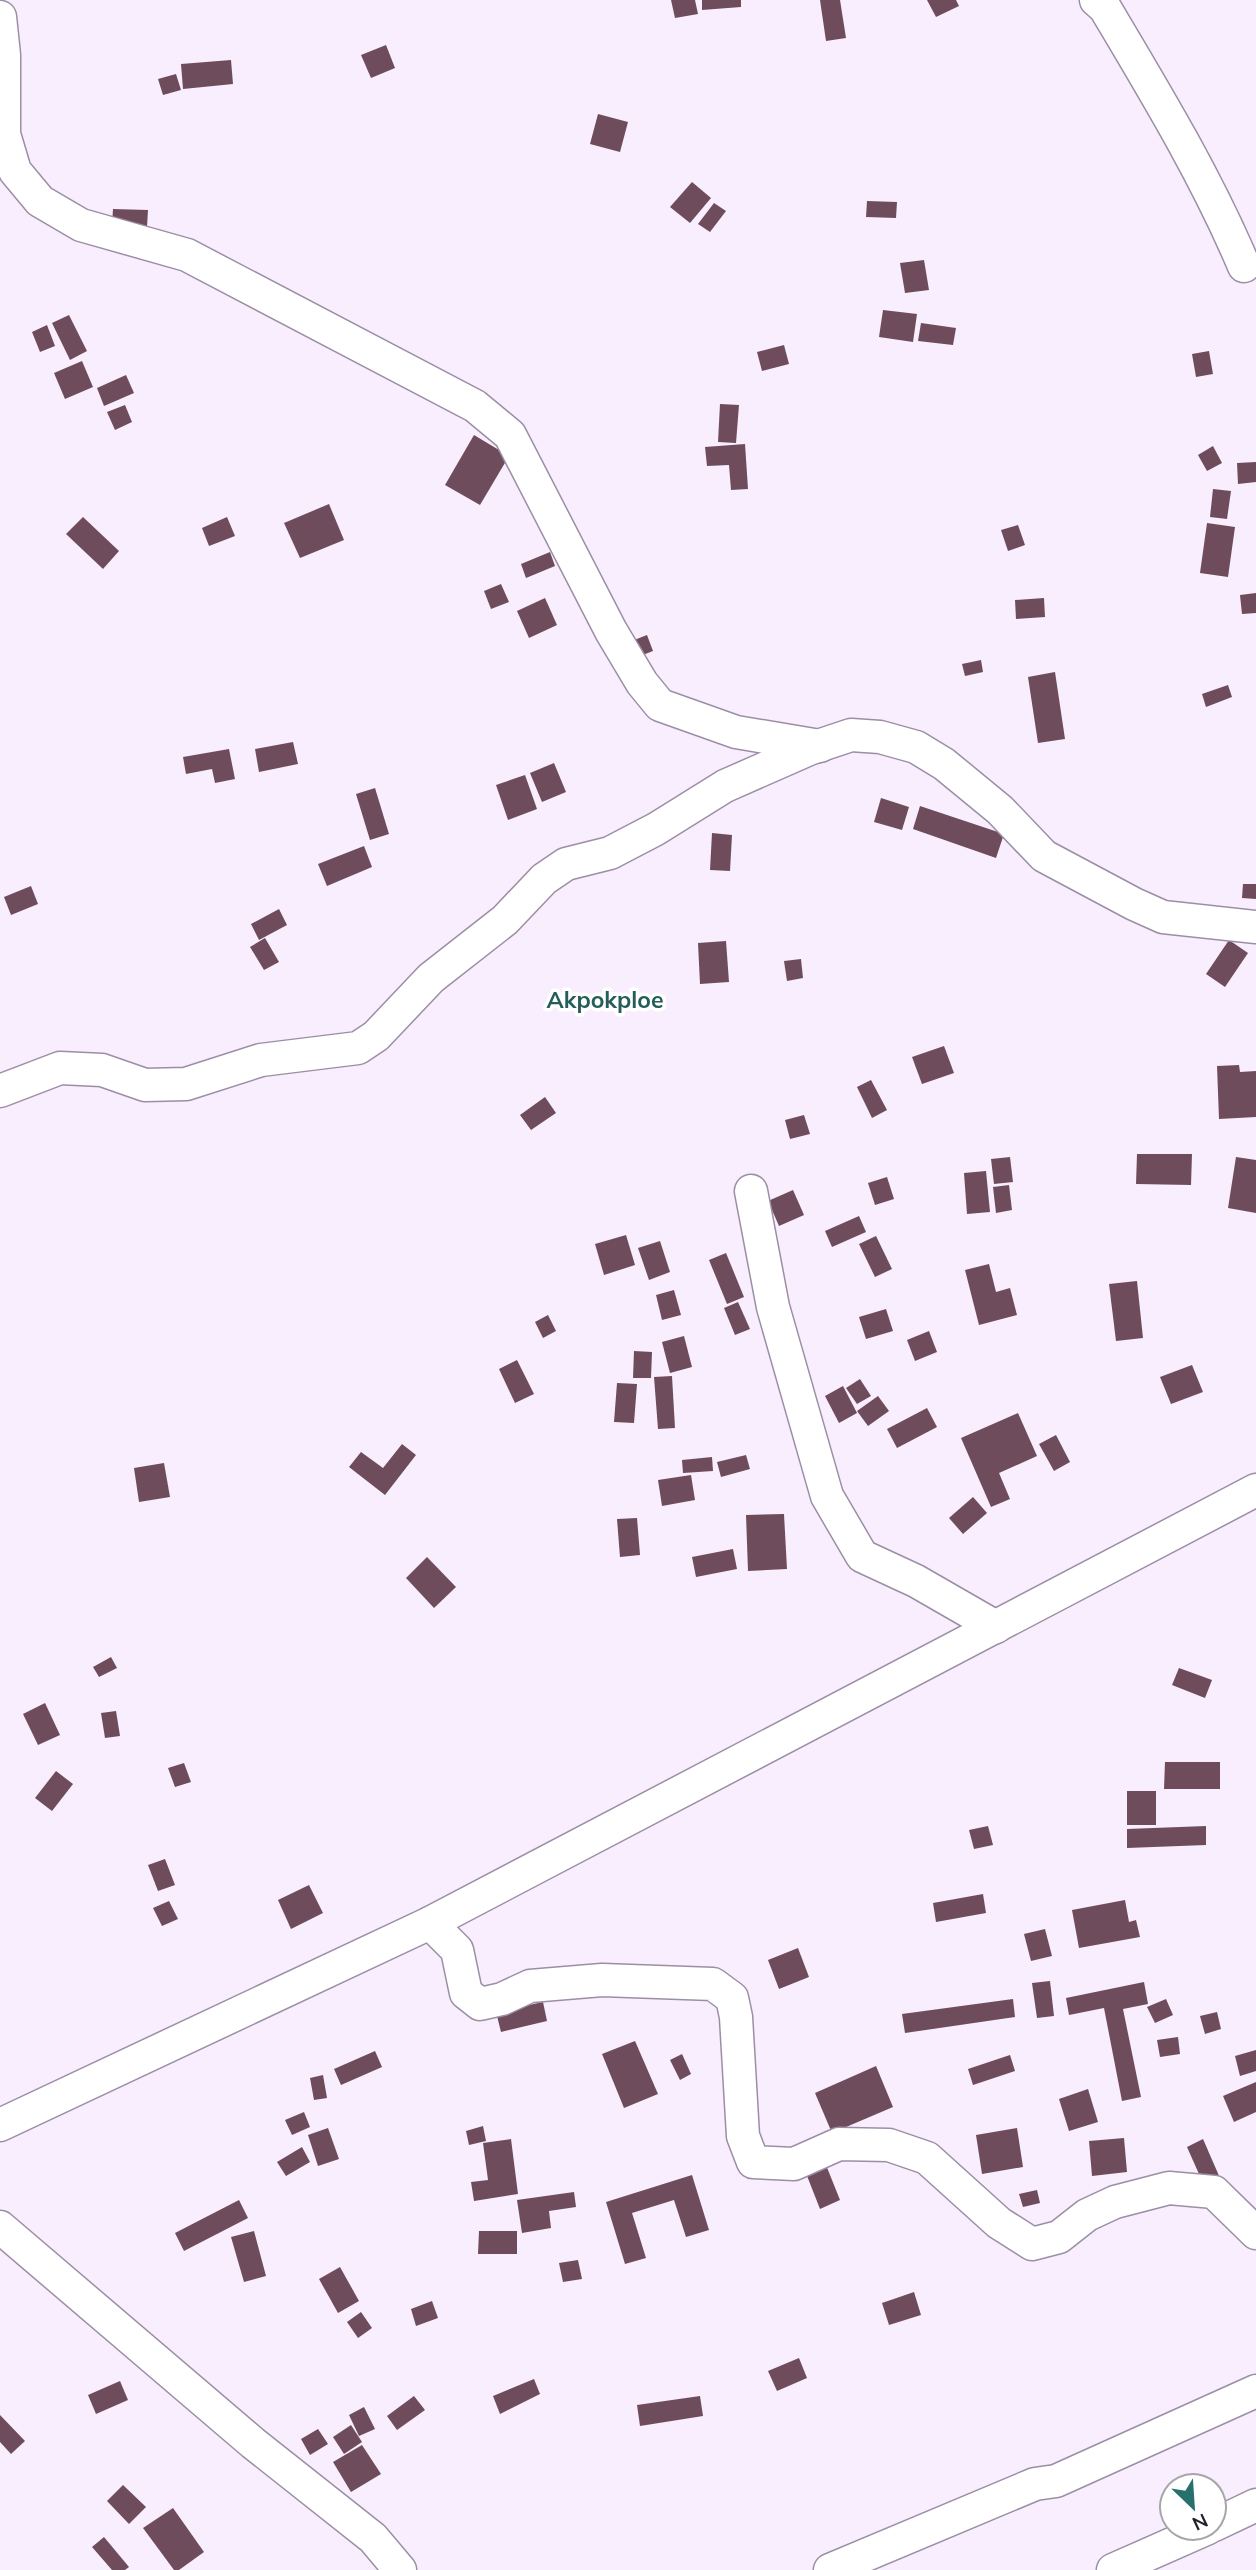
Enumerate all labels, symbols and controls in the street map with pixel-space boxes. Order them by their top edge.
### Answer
district label: Akpokploe [546,985,664,1014]
north arrow [1158,2472,1228,2542]
text: N [1189,2508,1212,2536]

